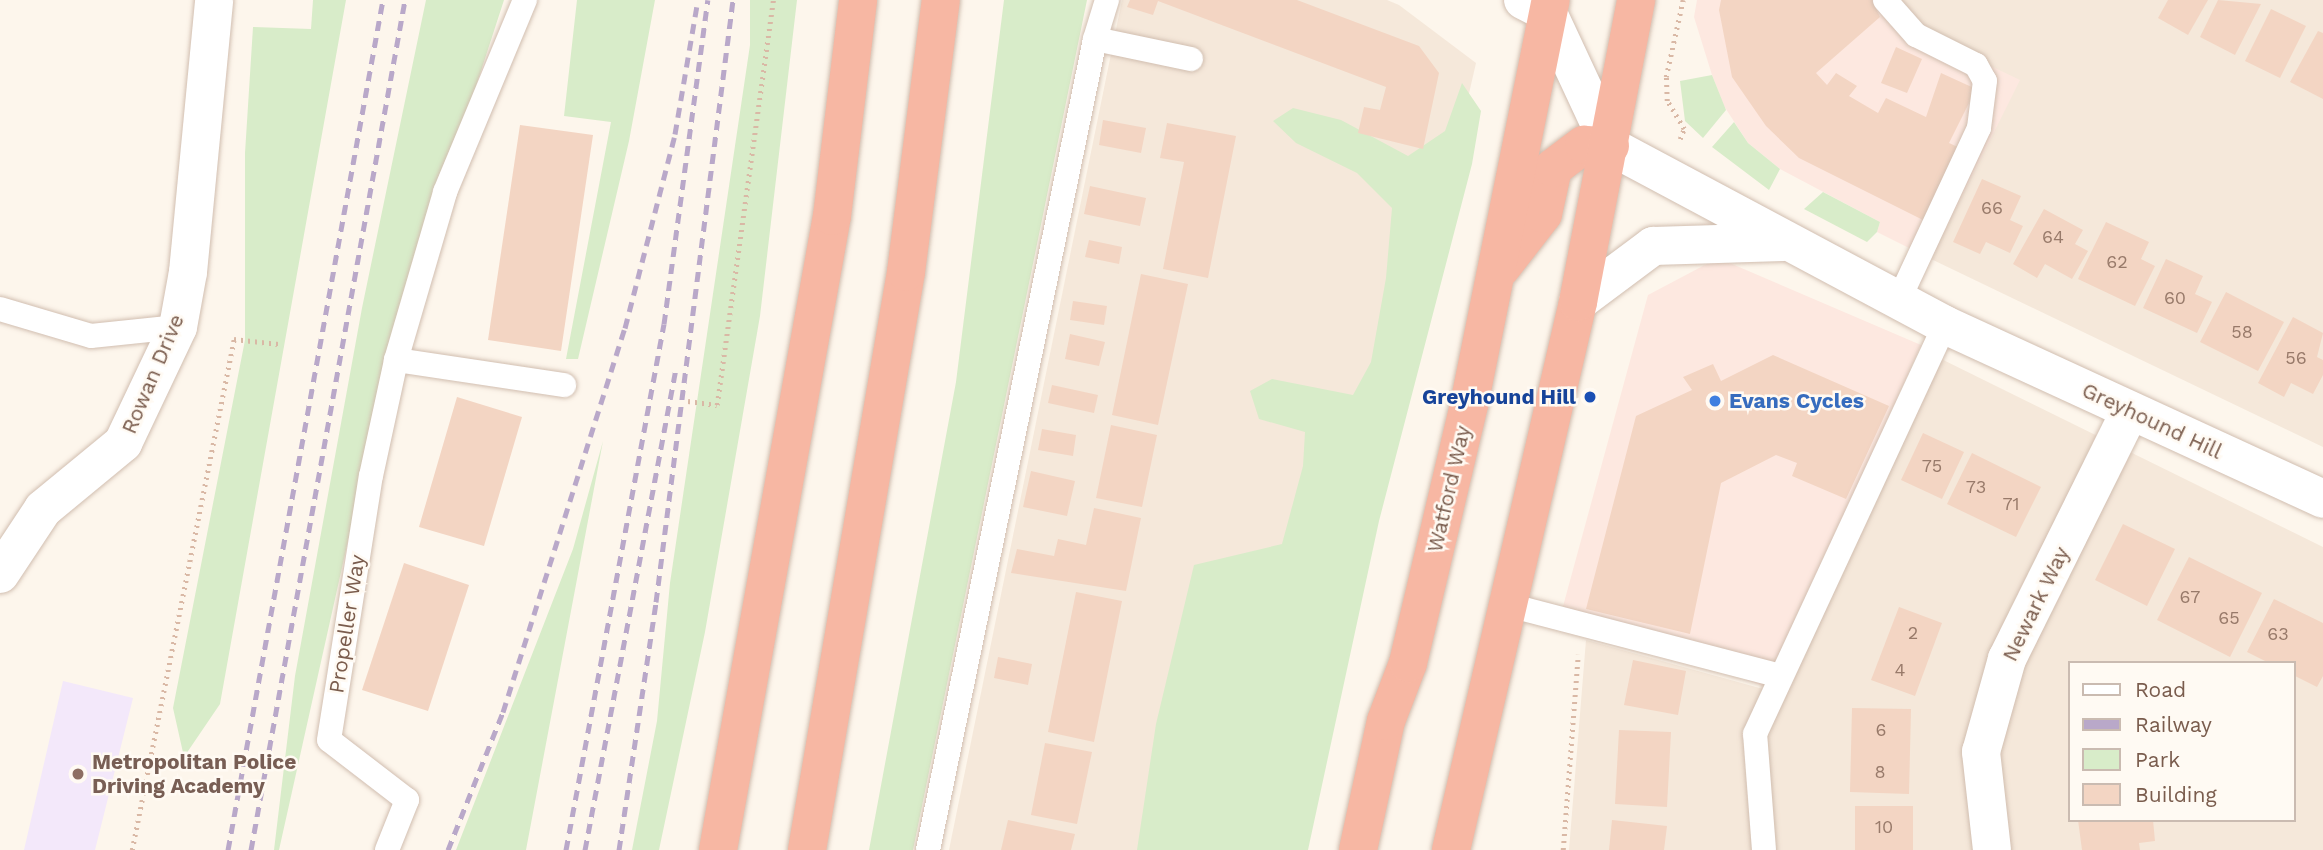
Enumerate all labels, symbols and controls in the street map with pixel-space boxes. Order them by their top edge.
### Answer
house number: 66 [1981,197,2003,219]
house number: 64 [2042,226,2064,248]
house number: 62 [2106,251,2128,273]
house number: 60 [2164,287,2186,309]
street label: Rowan Drive [116,310,190,438]
house number: 58 [2231,321,2253,343]
house number: 56 [2285,347,2307,369]
street label: Greyhound Hill [2078,378,2226,464]
place label: Greyhound Hill [1422,384,1576,410]
place label: Evans Cycles [1729,388,1864,414]
marker: Greyhound Hill [1582,389,1598,405]
marker: Evans Cycles [1707,393,1723,409]
street label: Watford Way [1422,423,1476,555]
house number: 75 [1922,455,1942,477]
house number: 73 [1966,476,1986,498]
house number: 71 [2002,493,2020,515]
street label: Newark Way [1997,542,2075,666]
street label: Propeller Way [324,552,370,696]
house number: 67 [2180,586,2200,608]
house number: 65 [2218,607,2240,629]
house number: 2 [1908,622,1918,644]
house number: 63 [2267,623,2289,645]
house number: 4 [1895,659,1905,681]
legend [2068,661,2295,822]
text: Road [2135,677,2186,702]
text: Railway [2135,712,2212,737]
house number: 6 [1876,719,1886,741]
text: Park [2135,747,2180,772]
place label: Metropolitan Police Driving Academy [92,749,296,799]
house number: 8 [1874,761,1886,783]
marker: Metropolitan Police Driving Academy [70,766,86,782]
text: Building [2135,782,2217,807]
house number: 10 [1875,816,1893,838]

